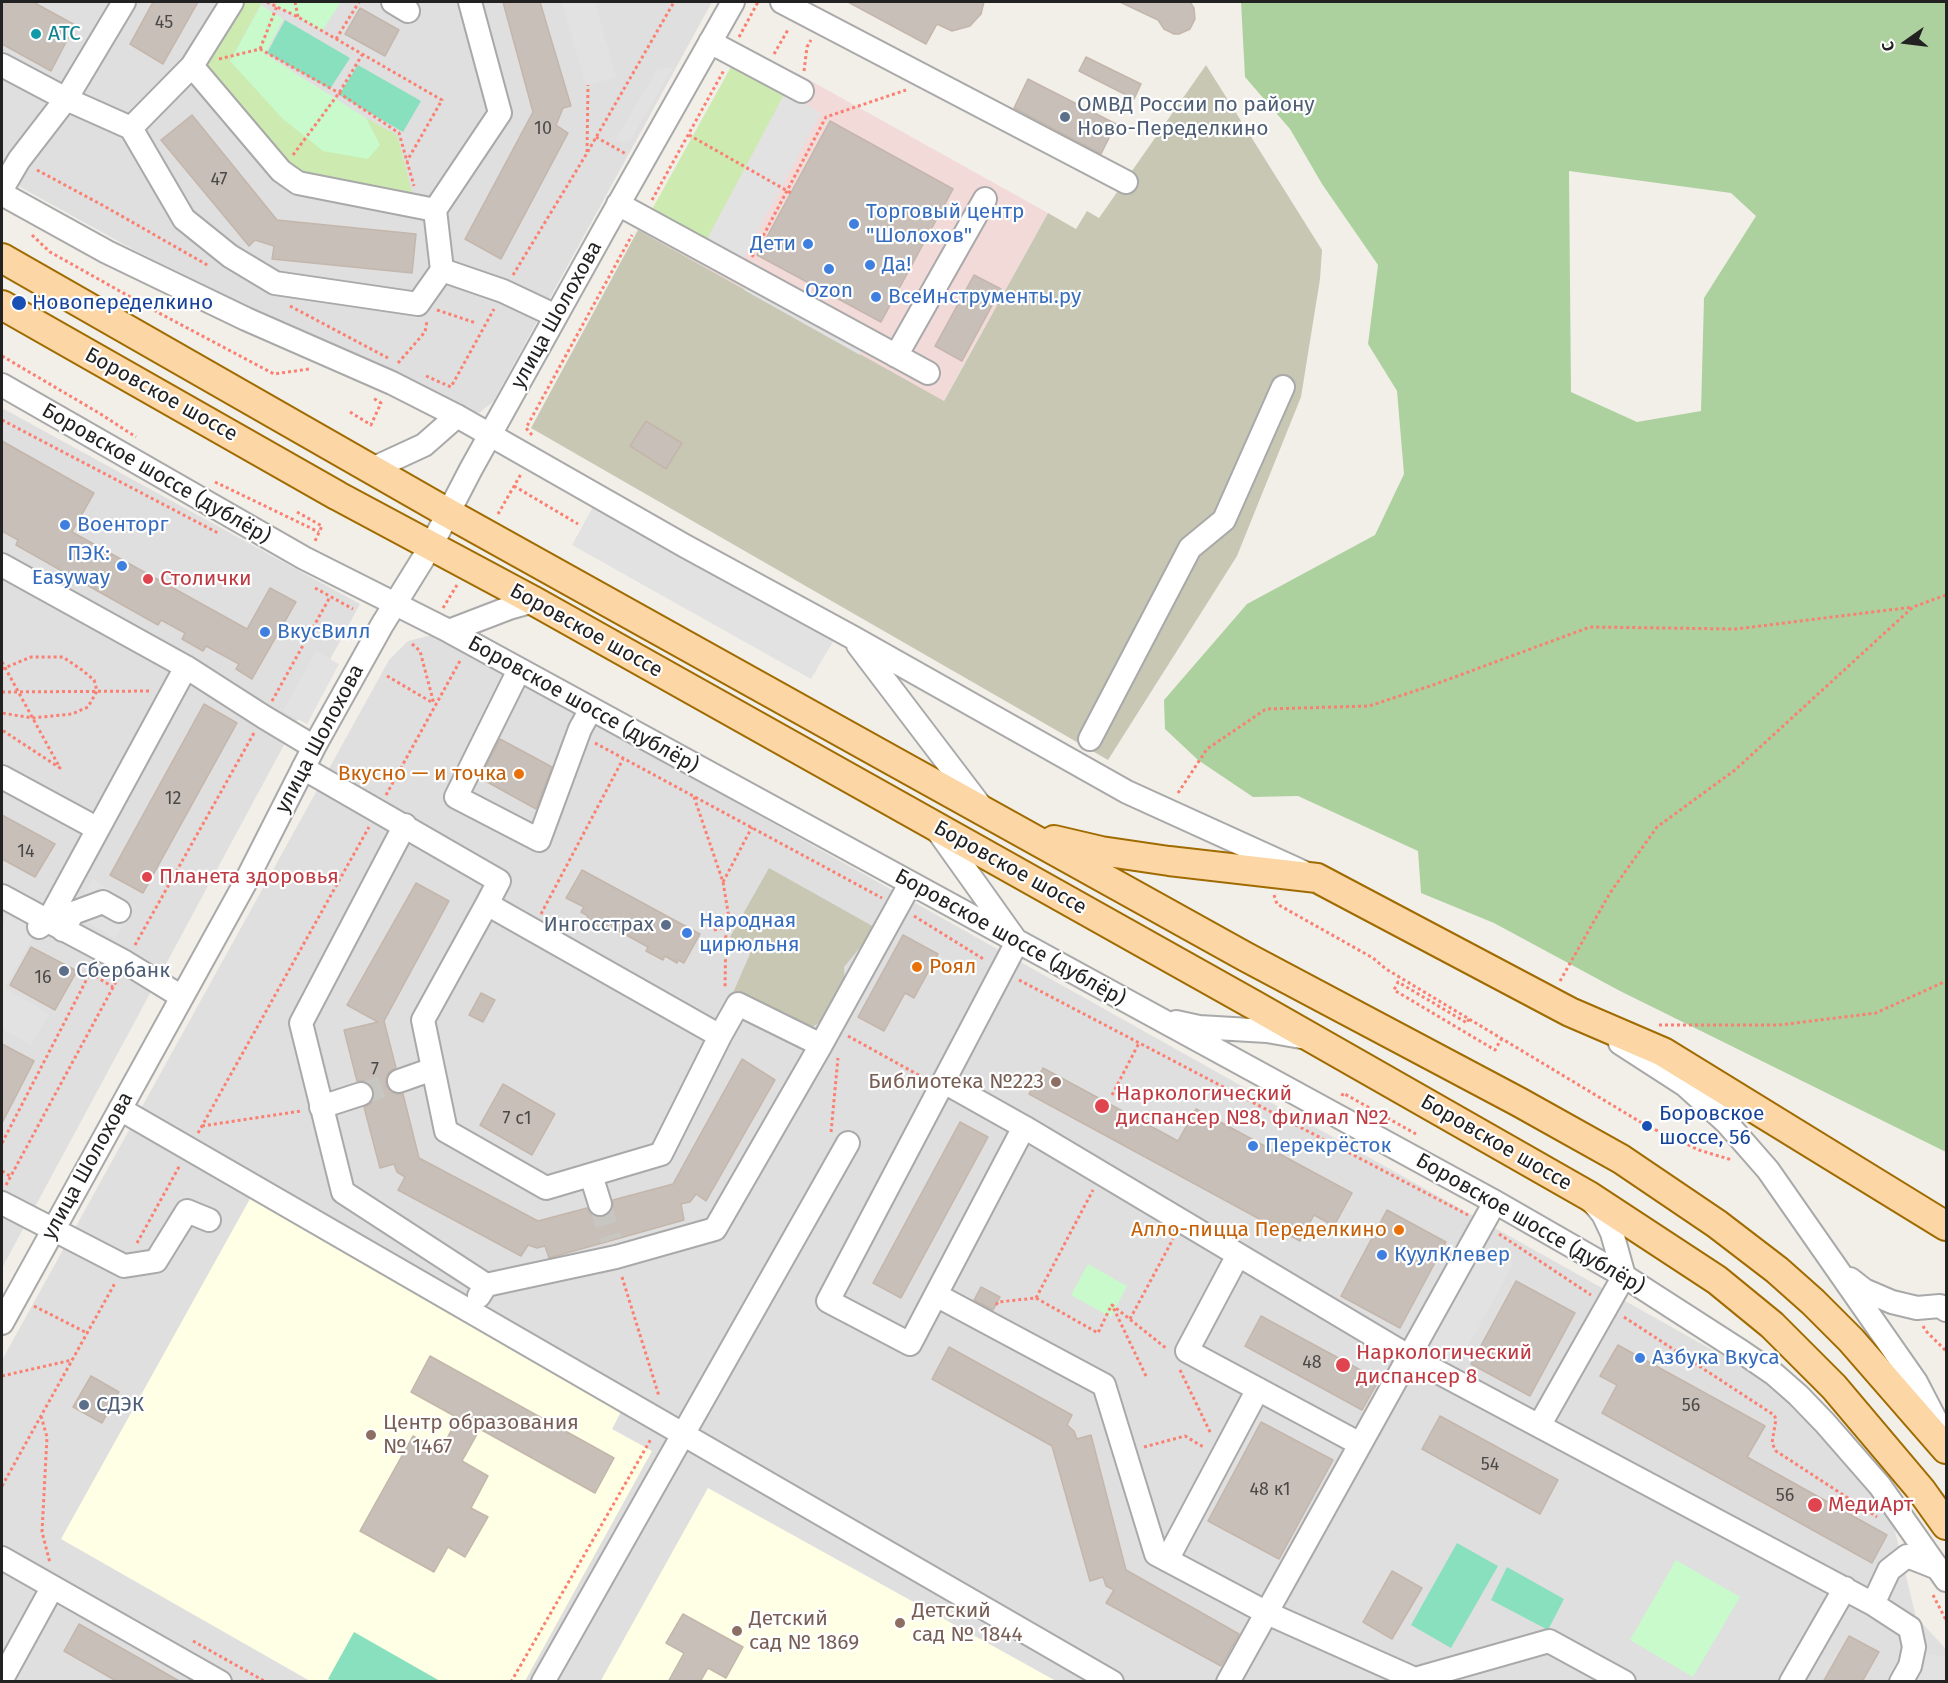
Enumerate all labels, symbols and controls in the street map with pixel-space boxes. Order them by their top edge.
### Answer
house number: 45 [155,12,173,34]
north arrow [1876,12,1936,72]
place label: АТС [48,21,81,47]
marker: АТС [29,27,43,41]
text: С [1878,40,1898,53]
place label: ОМВД России по району Ново-Переделкино [1077,92,1315,142]
marker: ОМВД России по району Ново-Переделкино [1058,110,1072,124]
house number: 10 [534,118,552,140]
house number: 47 [210,169,228,191]
place label: Торговый центр "Шолохов" [866,199,1025,249]
marker: Торговый центр "Шолохов" [847,217,861,231]
place label: Дети [750,231,796,257]
street label: улица Шолохова [506,237,608,393]
marker: Дети [801,237,815,251]
place label: Да! [882,252,911,278]
marker: Да! [863,258,877,272]
marker: Ozon [822,262,836,276]
place label: Ozon [805,278,853,304]
place label: ВсеИнструменты.ру [888,284,1081,310]
place label: Новопеределкино [32,290,213,316]
marker: ВсеИнструменты.ру [869,290,883,304]
marker: Новопеределкино [10,294,28,312]
street label: Боровское шоссе [80,343,242,447]
street label: Боровское шоссе (дублёр) [37,398,275,550]
place label: Военторг [77,512,169,538]
marker: Военторг [58,518,72,532]
place label: ПЭК: Easyway [32,541,110,591]
marker: ПЭК: Easyway [115,559,129,573]
place label: Столички [160,566,251,592]
marker: Столички [141,572,155,586]
street label: Боровское шоссе [505,579,667,683]
place label: ВкусВилл [277,619,371,645]
marker: ВкусВилл [258,625,272,639]
street label: Боровское шоссе (дублёр) [463,631,703,779]
street label: улица Шолохова [270,660,370,818]
place label: Вкусно — и точка [338,761,507,787]
marker: Вкусно — и точка [512,767,526,781]
house number: 12 [165,788,181,810]
street label: Боровское шоссе [929,816,1091,920]
house number: 14 [17,841,35,863]
place label: Планета здоровья [159,864,339,890]
street label: Боровское шоссе (дублёр) [890,864,1130,1012]
marker: Планета здоровья [140,870,154,884]
place label: Народная цирюльня [699,908,800,958]
place label: Ингосстрах [543,912,654,938]
marker: Ингосстрах [659,918,673,932]
marker: Народная цирюльня [680,926,694,940]
place label: Роял [929,954,976,980]
place label: Сбербанк [76,958,170,984]
marker: Роял [910,960,924,974]
marker: Сбербанк [57,964,71,978]
house number: 16 [34,967,52,989]
house number: 7 [371,1059,379,1081]
place label: Библиотека №223 [868,1069,1044,1095]
marker: Библиотека №223 [1049,1075,1063,1089]
place label: Наркологический диспансер №8, филиал №2 [1116,1081,1389,1131]
street label: улица Шолохова [37,1088,139,1244]
street label: Боровское шоссе [1416,1089,1576,1197]
marker: Наркологический диспансер №8, филиал №2 [1093,1097,1111,1115]
place label: Боровское шоссе, 56 [1659,1101,1764,1151]
house number: 7 с1 [503,1108,531,1130]
marker: Боровское шоссе, 56 [1640,1119,1654,1133]
place label: Перекрёсток [1265,1133,1392,1159]
marker: Перекрёсток [1246,1139,1260,1153]
street label: Боровское шоссе (дублёр) [1411,1148,1649,1300]
place label: Алло-пицца Переделкино [1131,1217,1387,1243]
marker: Алло-пицца Переделкино [1392,1223,1406,1237]
place label: КуулКлевер [1394,1242,1510,1268]
marker: КуулКлевер [1375,1248,1389,1262]
place label: Наркологический диспансер 8 [1356,1340,1532,1390]
place label: Азбука Вкуса [1652,1345,1780,1371]
marker: Азбука Вкуса [1633,1351,1647,1365]
house number: 48 [1302,1352,1322,1374]
marker: Наркологический диспансер 8 [1334,1356,1352,1374]
place label: СДЭК [96,1392,144,1418]
house number: 56 [1682,1395,1700,1417]
marker: СДЭК [77,1398,91,1412]
place label: Центр образования № 1467 [383,1410,579,1460]
marker: Центр образования № 1467 [364,1428,378,1442]
house number: 54 [1481,1454,1499,1476]
house number: 48 к1 [1249,1479,1291,1501]
house number: 56 [1776,1485,1794,1507]
place label: МедиАрт [1828,1492,1913,1518]
marker: МедиАрт [1806,1496,1824,1514]
place label: Детский сад № 1844 [912,1598,1023,1648]
place label: Детский сад № 1869 [749,1606,859,1656]
marker: Детский сад № 1844 [893,1616,907,1630]
marker: Детский сад № 1869 [730,1624,744,1638]

